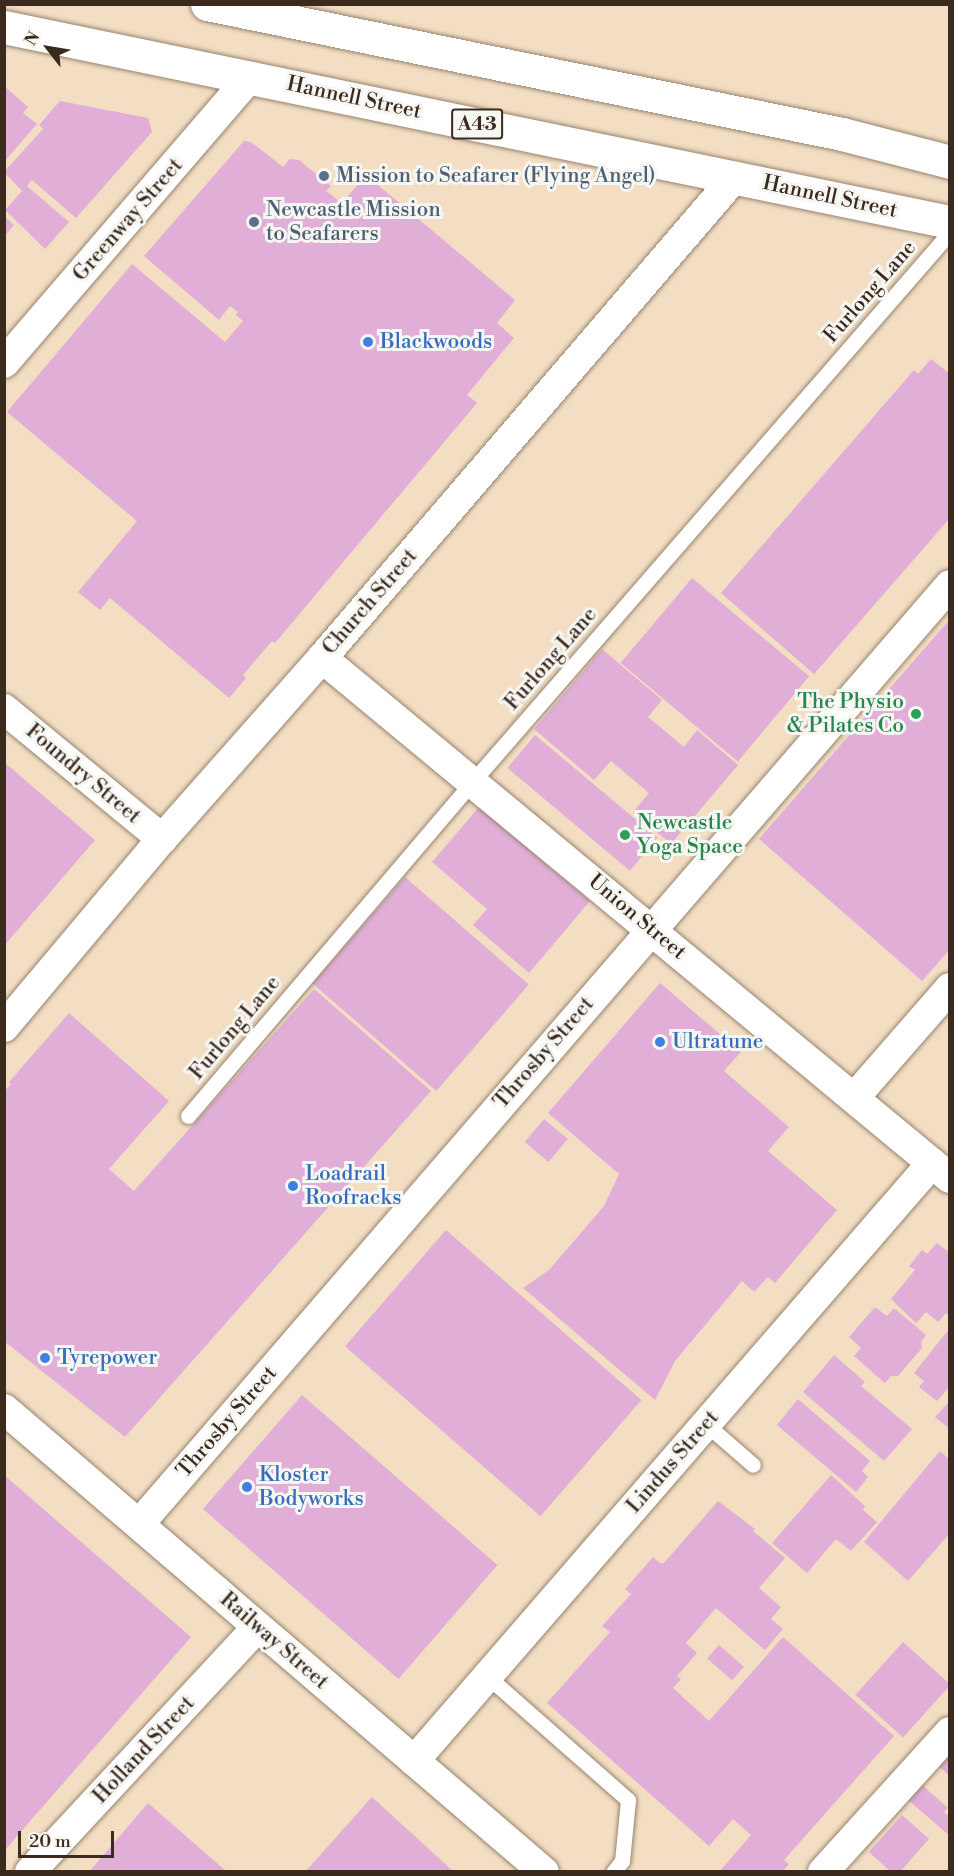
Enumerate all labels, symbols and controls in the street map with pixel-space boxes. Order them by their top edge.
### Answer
north arrow [18,18,78,78]
text: N [21,28,44,49]
street label: Hannell Street [284,71,424,125]
road number: A43 [450,107,504,141]
street label: Greenway Street [68,153,188,287]
place label: Mission to Seafarer (Flying Angel) [336,163,656,189]
marker: Mission to Seafarer (Flying Angel) [317,169,331,183]
street label: Hannell Street [760,170,900,224]
place label: Newcastle Mission to Seafarers [266,197,441,247]
marker: Newcastle Mission to Seafarers [247,215,261,229]
street label: Furlong Lane [819,236,921,348]
place label: Blackwoods [380,329,492,355]
marker: Blackwoods [361,335,375,349]
street label: Church Street [317,544,423,660]
street label: Furlong Lane [500,603,602,715]
place label: The Physio & Pilates Co [787,689,904,739]
marker: The Physio & Pilates Co [909,707,923,721]
street label: Foundry Street [21,719,145,829]
place label: Newcastle Yoga Space [637,810,743,860]
marker: Newcastle Yoga Space [618,828,632,842]
street label: Union Street [583,869,691,965]
street label: Furlong Lane [184,971,286,1085]
street label: Throsby Street [489,992,599,1114]
place label: Ultratune [672,1029,763,1055]
marker: Ultratune [653,1035,667,1049]
place label: Loadrail Roofracks [305,1161,401,1211]
marker: Loadrail Roofracks [286,1179,300,1193]
place label: Tyrepower [57,1345,157,1371]
marker: Tyrepower [38,1351,52,1365]
street label: Throsby Street [172,1361,282,1483]
street label: Lindus Street [622,1406,724,1518]
place label: Kloster Bodyworks [259,1462,364,1512]
marker: Kloster Bodyworks [240,1480,254,1494]
street label: Railway Street [215,1587,333,1695]
street label: Holland Street [88,1691,200,1809]
scale bar [21,1819,117,1857]
text: 20 m [29,1830,71,1853]

